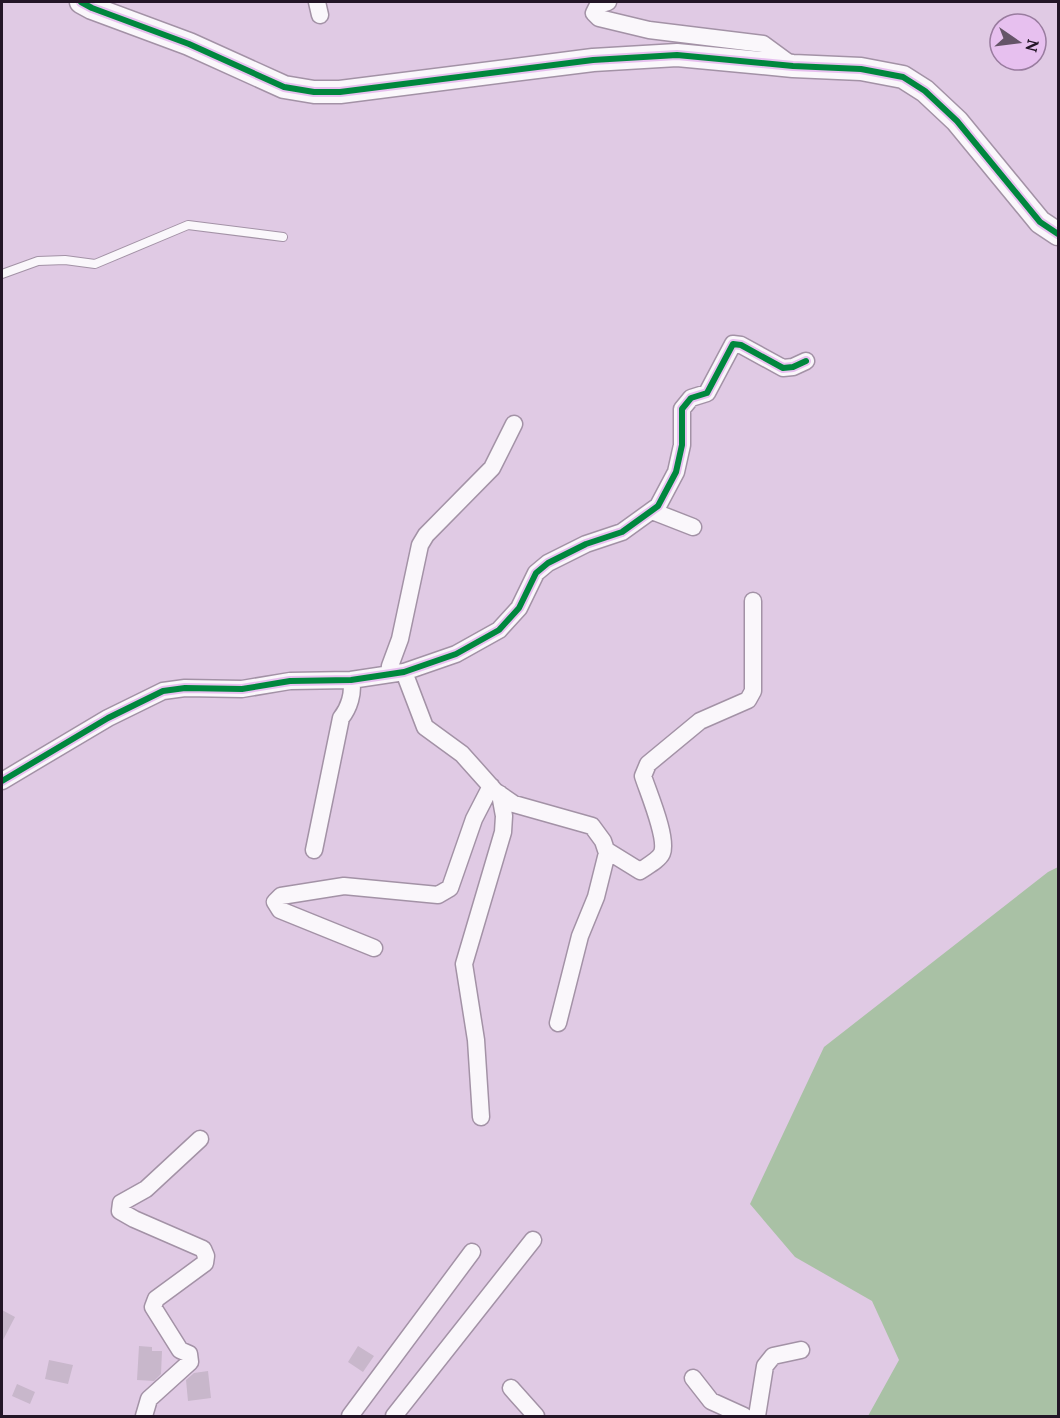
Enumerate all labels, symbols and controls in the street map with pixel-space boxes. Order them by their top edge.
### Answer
north arrow [988,12,1048,72]
text: N [1021,37,1044,54]

